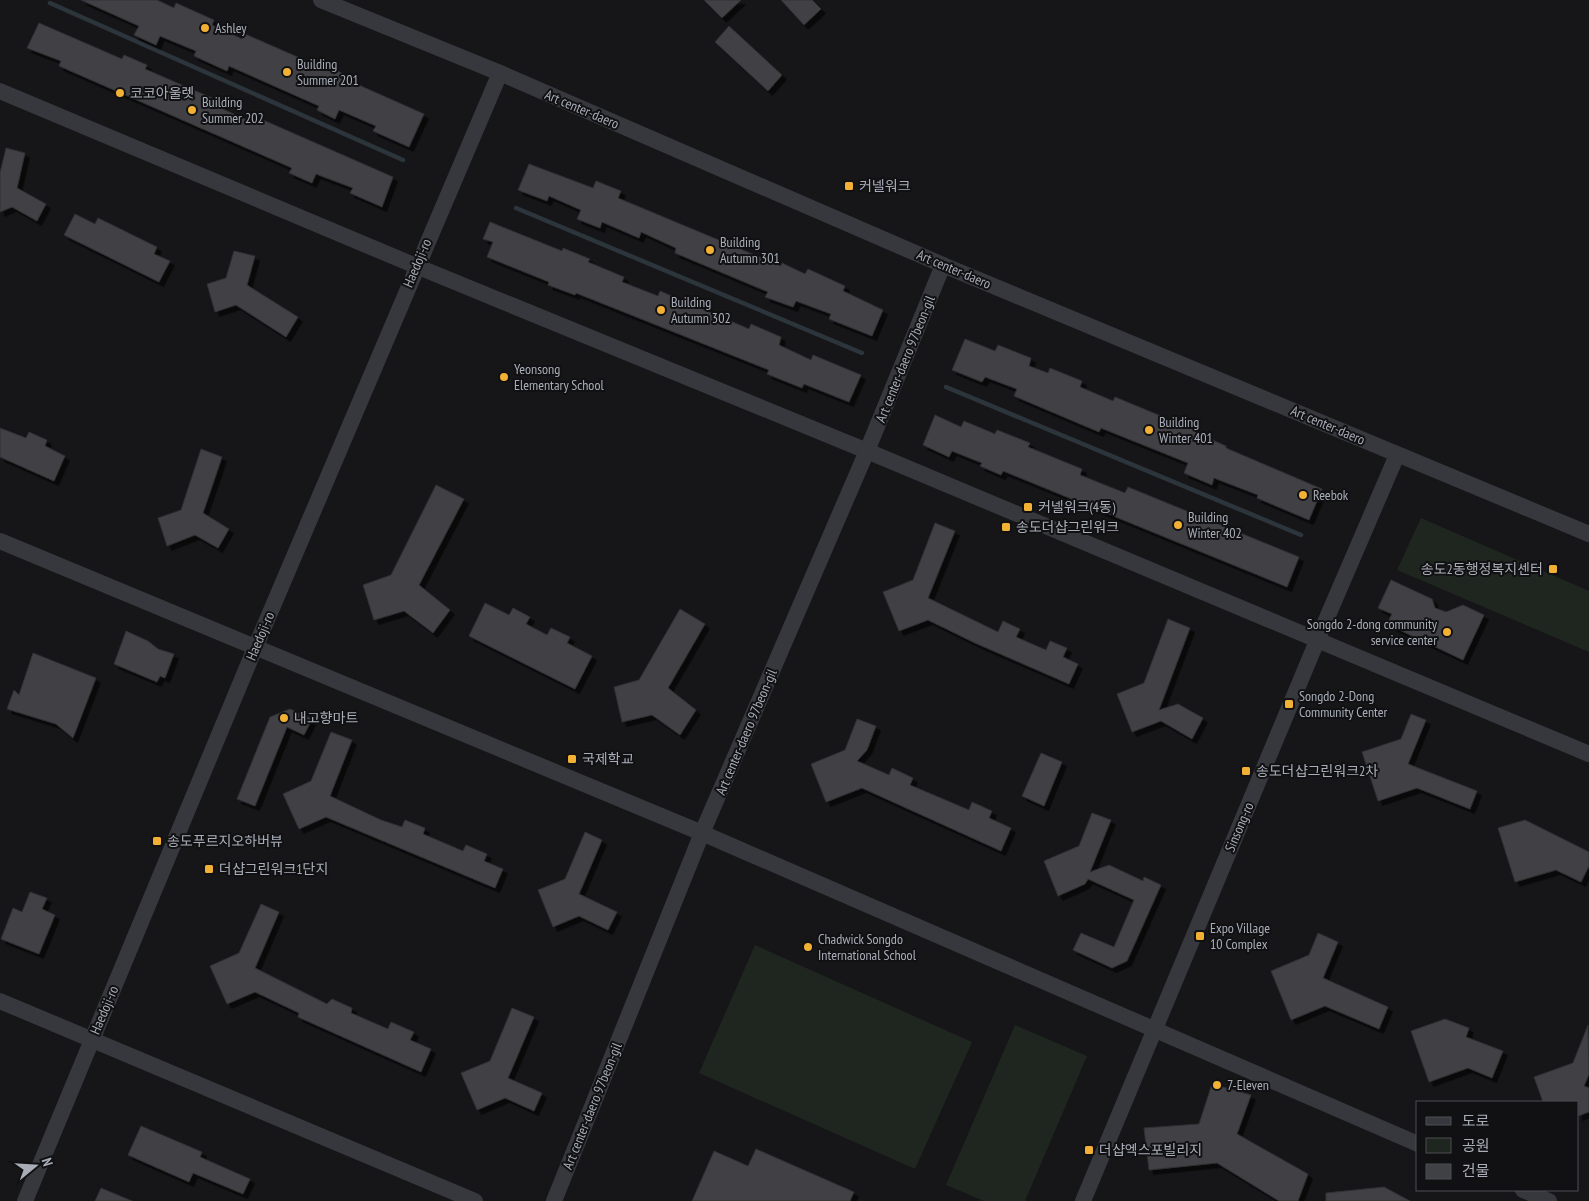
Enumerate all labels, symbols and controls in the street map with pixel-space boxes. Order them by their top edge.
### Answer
place label: Ashley [215,19,247,37]
marker: Ashley [199,22,211,34]
place label: Building Summer 201 [297,55,359,89]
marker: Building Summer 201 [281,66,293,78]
place label: 코코아울렛 [130,84,194,102]
street label: Art center-daero [542,85,622,133]
marker: 코코아울렛 [114,87,126,99]
place label: Building Summer 202 [202,93,264,127]
marker: Building Summer 202 [186,104,198,116]
place label: 커넬워크 [859,177,911,195]
marker: 커넬워크 [843,180,855,192]
place label: Building Autumn 301 [720,233,780,267]
street label: Haedoji-ro [399,236,435,290]
marker: Building Autumn 301 [704,244,716,256]
street label: Art center-daero [914,245,994,293]
street label: Art center-daero 97beon-gil [871,292,939,425]
place label: Building Autumn 302 [671,293,731,327]
marker: Building Autumn 302 [655,304,667,316]
place label: Yeonsong Elementary School [514,360,604,394]
marker: Yeonsong Elementary School [498,371,510,383]
street label: Art center-daero [1288,401,1368,449]
place label: Building Winter 401 [1159,413,1213,447]
marker: Building Winter 401 [1143,424,1155,436]
place label: Reebok [1313,486,1349,504]
marker: Reebok [1297,489,1309,501]
place label: 커넬워크(4동) [1038,498,1116,516]
marker: 커넬워크(4동) [1022,501,1034,513]
place label: Building Winter 402 [1188,508,1242,542]
place label: 송도더샵그린워크 [1016,518,1119,536]
marker: Building Winter 402 [1172,519,1184,531]
marker: 송도더샵그린워크 [1000,521,1012,533]
place label: 송도2동행정복지센터 [1421,560,1543,578]
marker: 송도2동행정복지센터 [1547,563,1559,575]
street label: Haedoji-ro [242,609,278,663]
place label: Songdo 2-dong community service center [1307,615,1438,649]
marker: Songdo 2-dong community service center [1441,626,1453,638]
street label: Art center-daero 97beon-gil [711,666,781,798]
place label: Songdo 2-Dong Community Center [1299,687,1388,721]
marker: Songdo 2-Dong Community Center [1283,698,1295,710]
place label: 내고향마트 [294,709,359,727]
marker: 내고향마트 [278,712,290,724]
place label: 국제학교 [582,750,634,768]
marker: 국제학교 [566,753,578,765]
place label: 송도더샵그린워크2차 [1256,762,1378,780]
marker: 송도더샵그린워크2차 [1240,765,1252,777]
street label: Sinsong-ro [1221,799,1257,855]
place label: 송도푸르지오하버뷰 [167,832,283,850]
marker: 송도푸르지오하버뷰 [151,835,163,847]
place label: 더샵그린워크1단지 [219,860,328,878]
marker: 더샵그린워크1단지 [203,863,215,875]
place label: Expo Village 10 Complex [1210,919,1270,953]
place label: Chadwick Songdo International School [818,930,917,964]
marker: Expo Village 10 Complex [1194,930,1206,942]
marker: Chadwick Songdo International School [802,941,814,953]
street label: Haedoji-ro [86,983,122,1037]
street label: Art center-daero 97beon-gil [558,1039,626,1172]
place label: 7-Eleven [1227,1076,1269,1094]
marker: 7-Eleven [1211,1079,1223,1091]
legend [1416,1101,1579,1191]
text: 도로 [1462,1111,1490,1130]
text: 공원 [1462,1136,1490,1155]
north arrow [10,1141,60,1191]
place label: 더샵엑스포빌리지 [1099,1141,1202,1159]
marker: 더샵엑스포빌리지 [1083,1144,1095,1156]
text: N [38,1156,57,1168]
text: 건물 [1462,1161,1490,1180]

